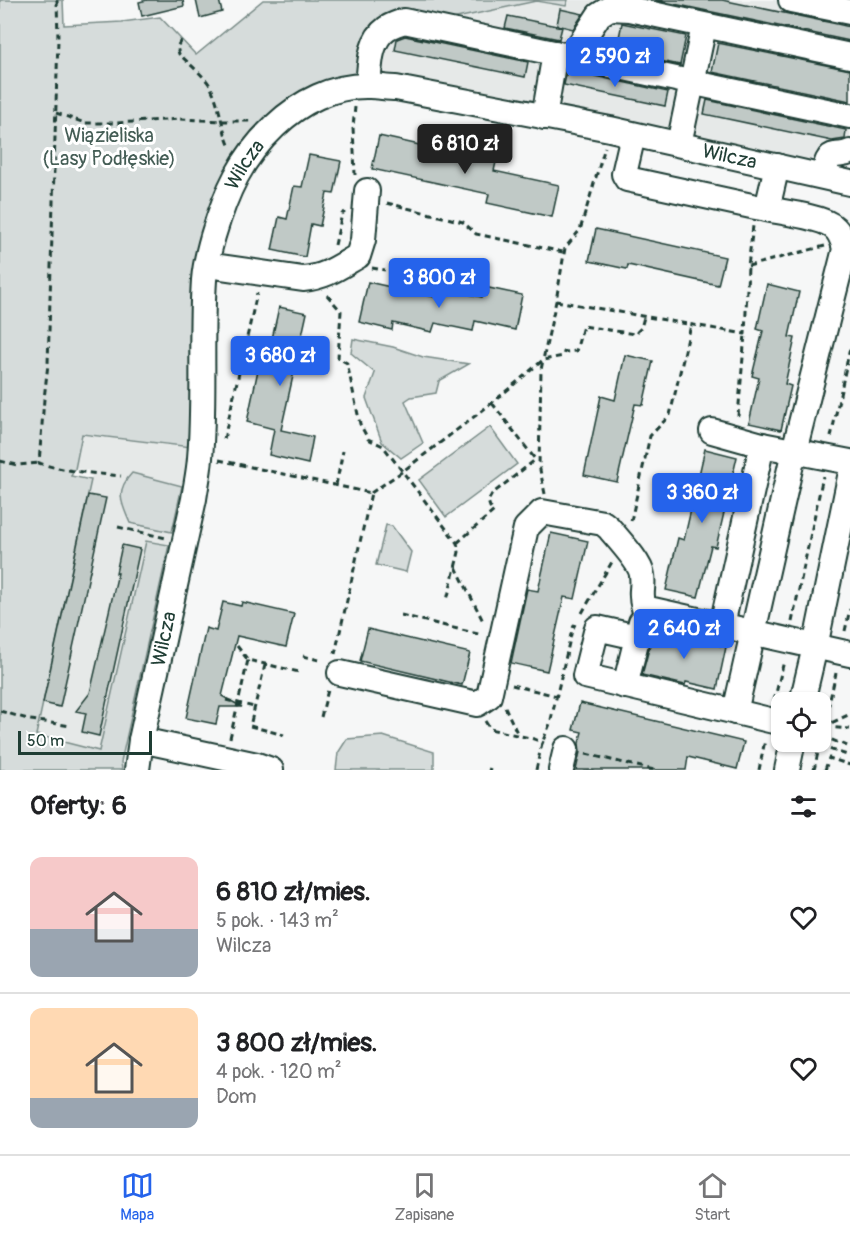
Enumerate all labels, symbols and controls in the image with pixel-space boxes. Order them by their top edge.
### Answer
pin: 2 590 zł [553,37,677,88]
text: 2 590 zł [580,44,650,69]
park label: Wiązieliska (Lasy Podłęskie) [42,123,176,171]
pin: 6 810 zł [403,124,527,175]
text: 6 810 zł [431,131,499,156]
street label: Wilcza [219,134,269,194]
street label: Wilcza [700,138,759,174]
pin: 3 800 zł [377,258,501,309]
text: 3 800 zł [403,265,475,290]
pin: 3 680 zł [218,336,342,387]
text: 3 680 zł [245,343,315,368]
pin: 3 360 zł [640,473,764,524]
text: 3 360 zł [666,480,738,505]
street label: Wilcza [145,609,181,668]
pin: 2 640 zł [622,609,746,660]
text: 2 640 zł [648,616,720,641]
map controls [771,692,831,752]
button: locate [771,692,831,752]
scale bar [18,728,152,756]
text: 50 m [27,731,64,751]
text: Oferty: 6 [30,790,127,822]
icon: filters [787,790,820,823]
text: 6 810 zł/mies. [216,876,371,908]
icon: home [78,881,150,953]
icon: heart [787,901,820,934]
text: 5 pok. · 143 m² [216,908,339,933]
text: Wilcza [216,933,271,958]
text: 3 800 zł/mies. [216,1027,378,1059]
icon: home [78,1032,150,1104]
icon: heart [787,1052,820,1085]
text: 4 pok. · 120 m² [216,1059,342,1084]
text: Dom [216,1084,256,1109]
tab: Mapa [120,1169,154,1225]
tab: Zapisane [394,1169,454,1225]
tab: Start [694,1169,730,1225]

